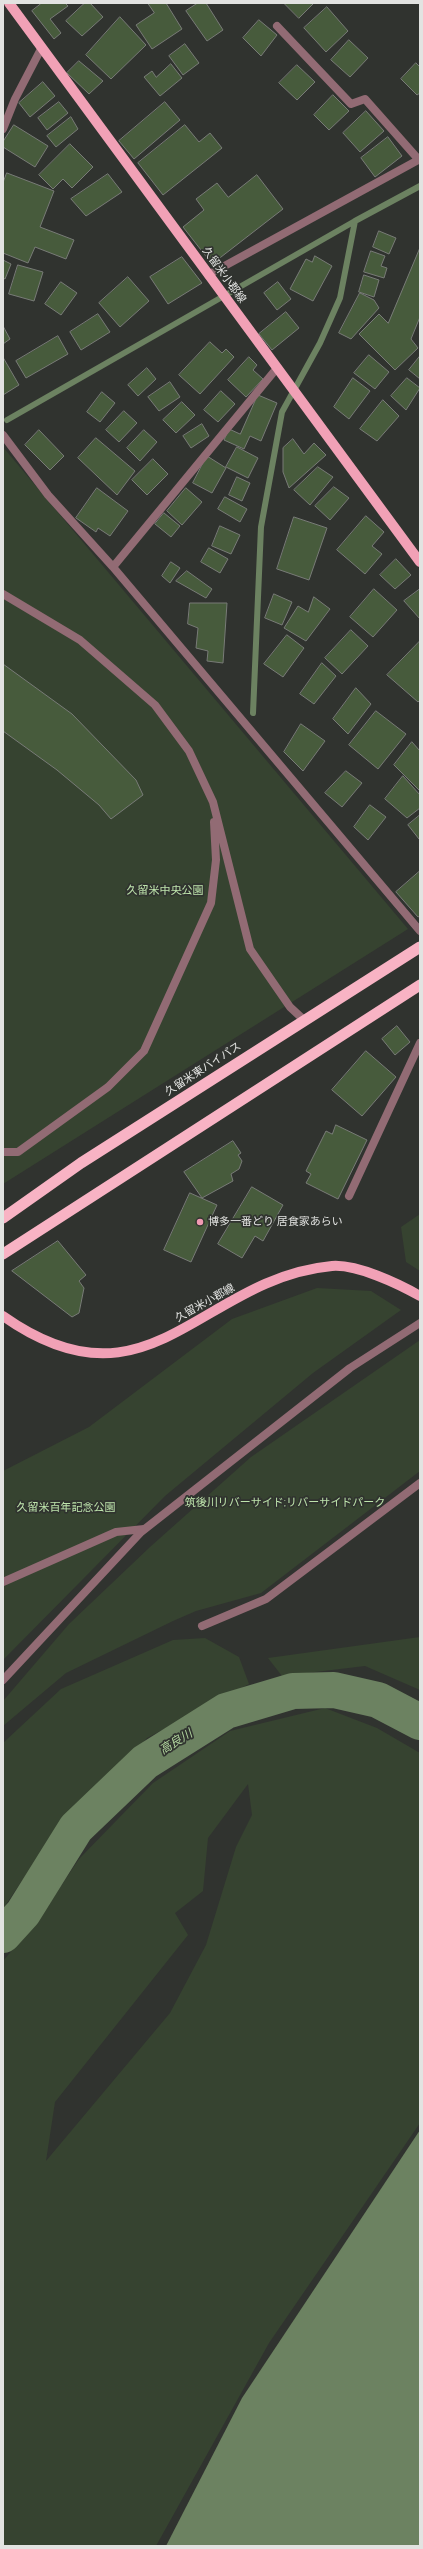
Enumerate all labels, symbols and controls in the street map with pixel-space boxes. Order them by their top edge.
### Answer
street label: 久留米小郡線 [199,244,249,306]
park label: 久留米中央公園 [127,884,203,898]
street label: 久留米東バイパス [163,1040,243,1098]
place label: 博多一番どり 居食家あらい [208,1215,343,1229]
marker: 博多一番どり 居食家あらい [195,1217,205,1227]
street label: 久留米小郡線 [173,1281,237,1325]
park label: 筑後川リバーサイド;リバーサイドパーク [185,1496,385,1510]
park label: 久留米百年記念公園 [17,1501,115,1515]
water label: 高良川 [157,1726,195,1758]

